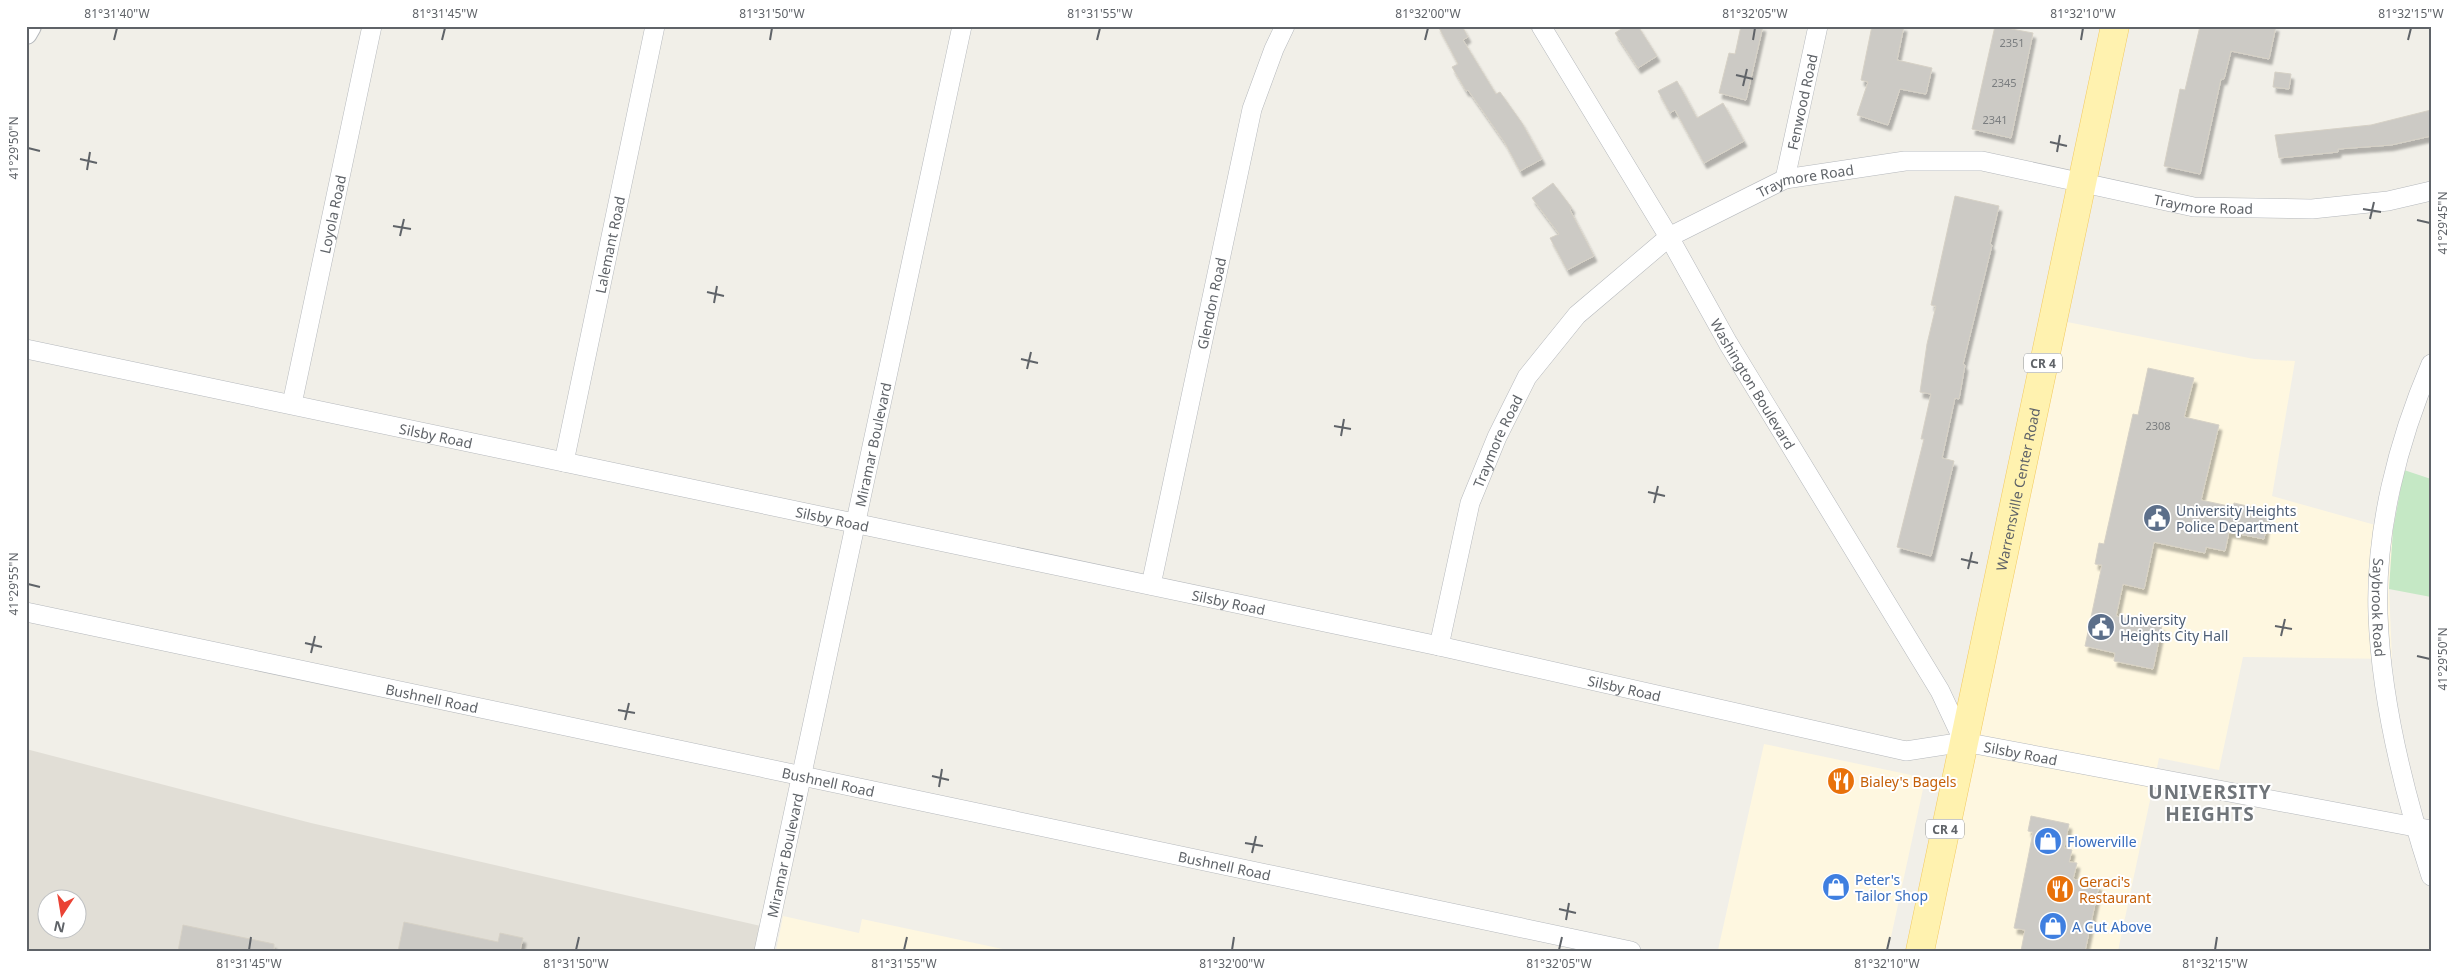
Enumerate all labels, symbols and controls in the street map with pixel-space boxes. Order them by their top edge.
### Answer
text: 81°31'40"W [84,5,150,22]
text: 81°31'45"W [412,5,478,22]
text: 81°31'50"W [739,5,805,22]
text: 81°31'55"W [1067,5,1133,22]
text: 81°32'00"W [1395,5,1461,22]
text: 81°32'05"W [1722,5,1788,22]
text: 81°32'10"W [2050,5,2116,22]
text: 81°32'15"W [2378,5,2444,22]
house number: 2351 [1999,35,2025,50]
street label: Fenwood Road [1782,52,1821,152]
house number: 2345 [1991,75,2017,90]
house number: 2341 [1982,112,2008,127]
text: 41°29'50"N [5,116,22,180]
street label: Traymore Road [1753,159,1855,201]
street label: Loyola Road [315,173,350,255]
street label: Traymore Road [2152,189,2253,217]
text: 41°29'45"N [2434,191,2451,255]
street label: Lalemant Road [590,194,629,295]
street label: Glendon Road [1192,256,1230,351]
street label: Washington Boulevard [1707,315,1800,453]
road number: CR 4 [2024,353,2062,372]
street label: Miramar Boulevard [850,381,895,508]
street label: Traymore Road [1468,391,1526,490]
street label: Warrensville Center Road [1991,406,2044,572]
street label: Silsby Road [398,418,474,452]
house number: 2308 [2145,418,2171,433]
place label: University Heights Police Department [2176,501,2299,536]
street label: Silsby Road [794,502,871,535]
public building icon: University Heights Police Department [2142,503,2172,533]
text: 41°29'55"N [5,552,22,616]
street label: Saybrook Road [2368,557,2390,658]
street label: Silsby Road [1190,585,1267,619]
place label: University Heights City Hall [2120,610,2228,645]
public building icon: University Heights City Hall [2086,612,2116,642]
text: 41°29'50"N [2434,627,2451,691]
street label: Silsby Road [1586,670,1663,705]
street label: Bushnell Road [384,679,480,717]
street label: Silsby Road [1982,736,2059,769]
street label: Bushnell Road [780,762,876,800]
restaurant icon: Bialey's Bagels [1826,766,1856,796]
place label: Bialey's Bagels [1860,772,1957,791]
district label: UNIVERSITY HEIGHTS [2148,779,2272,827]
street label: Miramar Boulevard [762,791,807,919]
road number: CR 4 [1926,820,1964,839]
shop icon: Flowerville [2033,826,2063,856]
place label: Flowerville [2067,832,2137,851]
street label: Bushnell Road [1176,846,1273,884]
place label: Peter's Tailor Shop [1855,870,1928,905]
shop icon: Peter's Tailor Shop [1821,872,1851,902]
place label: Geraci's Restaurant [2079,872,2151,907]
restaurant icon: Geraci's Restaurant [2045,874,2075,904]
north arrow [38,890,88,940]
shop icon: A Cut Above [2038,911,2068,941]
text: N [52,917,67,938]
place label: A Cut Above [2072,917,2152,936]
text: 81°31'45"W [216,955,282,972]
text: 81°31'50"W [543,955,609,972]
text: 81°31'55"W [871,955,937,972]
text: 81°32'00"W [1199,955,1265,972]
text: 81°32'05"W [1526,955,1592,972]
text: 81°32'10"W [1854,955,1920,972]
text: 81°32'15"W [2182,955,2248,972]

